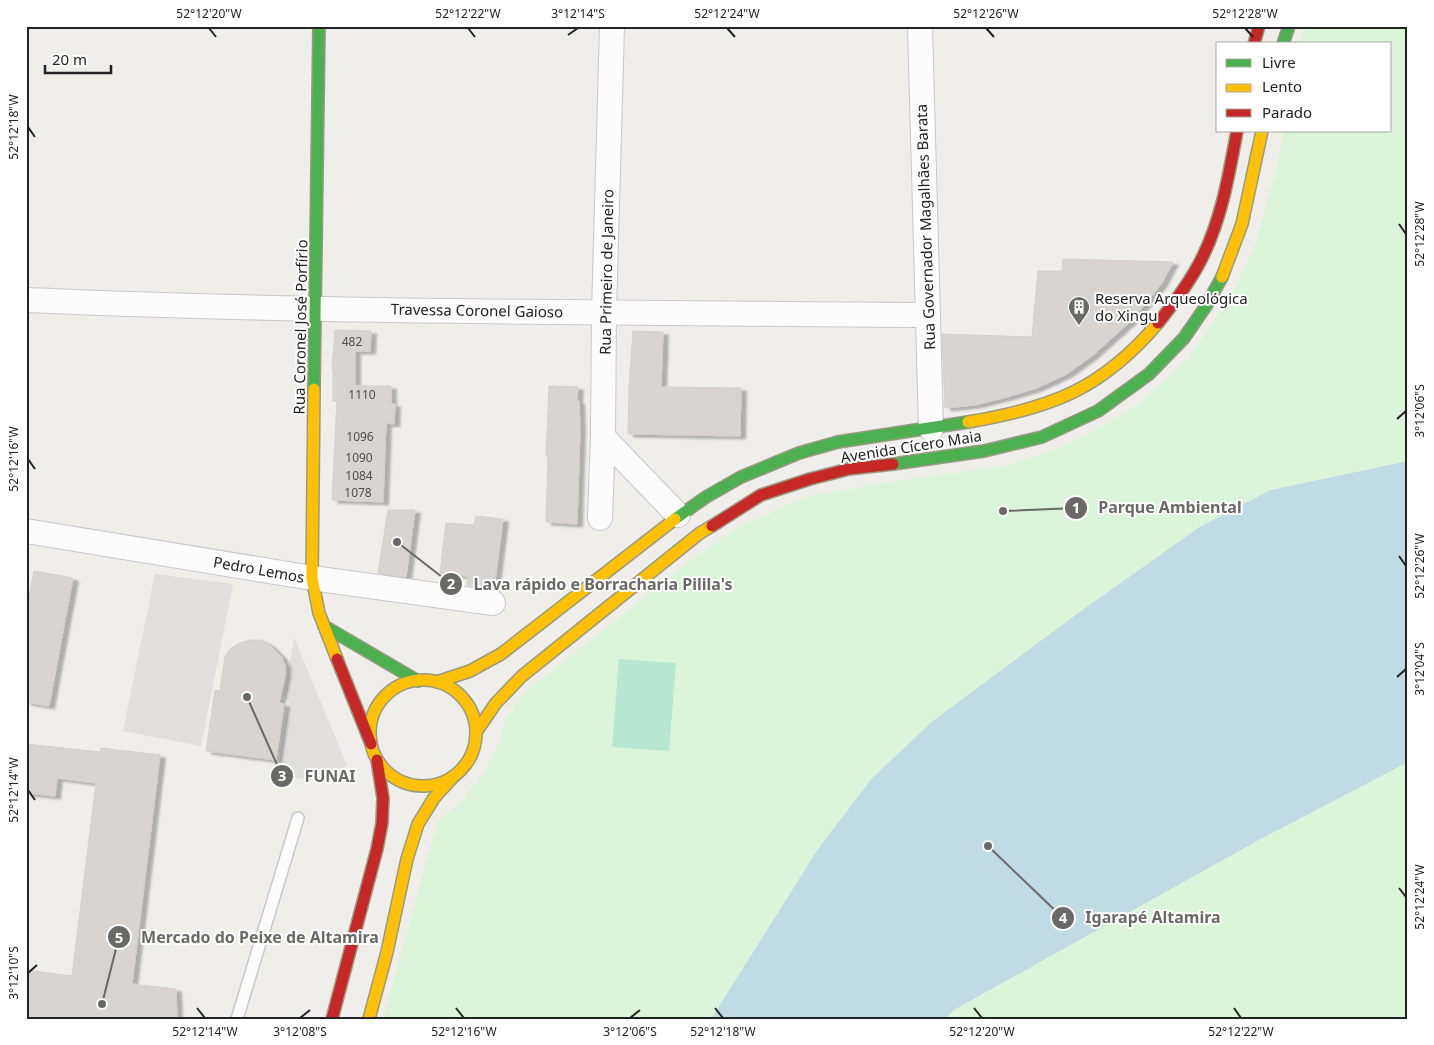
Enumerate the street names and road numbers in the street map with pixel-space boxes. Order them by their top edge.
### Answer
street label: Rua Governador Magalhães Barata [911,104,939,350]
street label: Rua Primeiro de Janeiro [595,189,617,355]
street label: Rua Coronel José Porfírio [288,239,312,415]
street label: Travessa Coronel Gaioso [391,298,563,322]
street label: Avenida Cícero Maia [839,425,983,467]
street label: Pedro Lemos [212,551,306,587]

